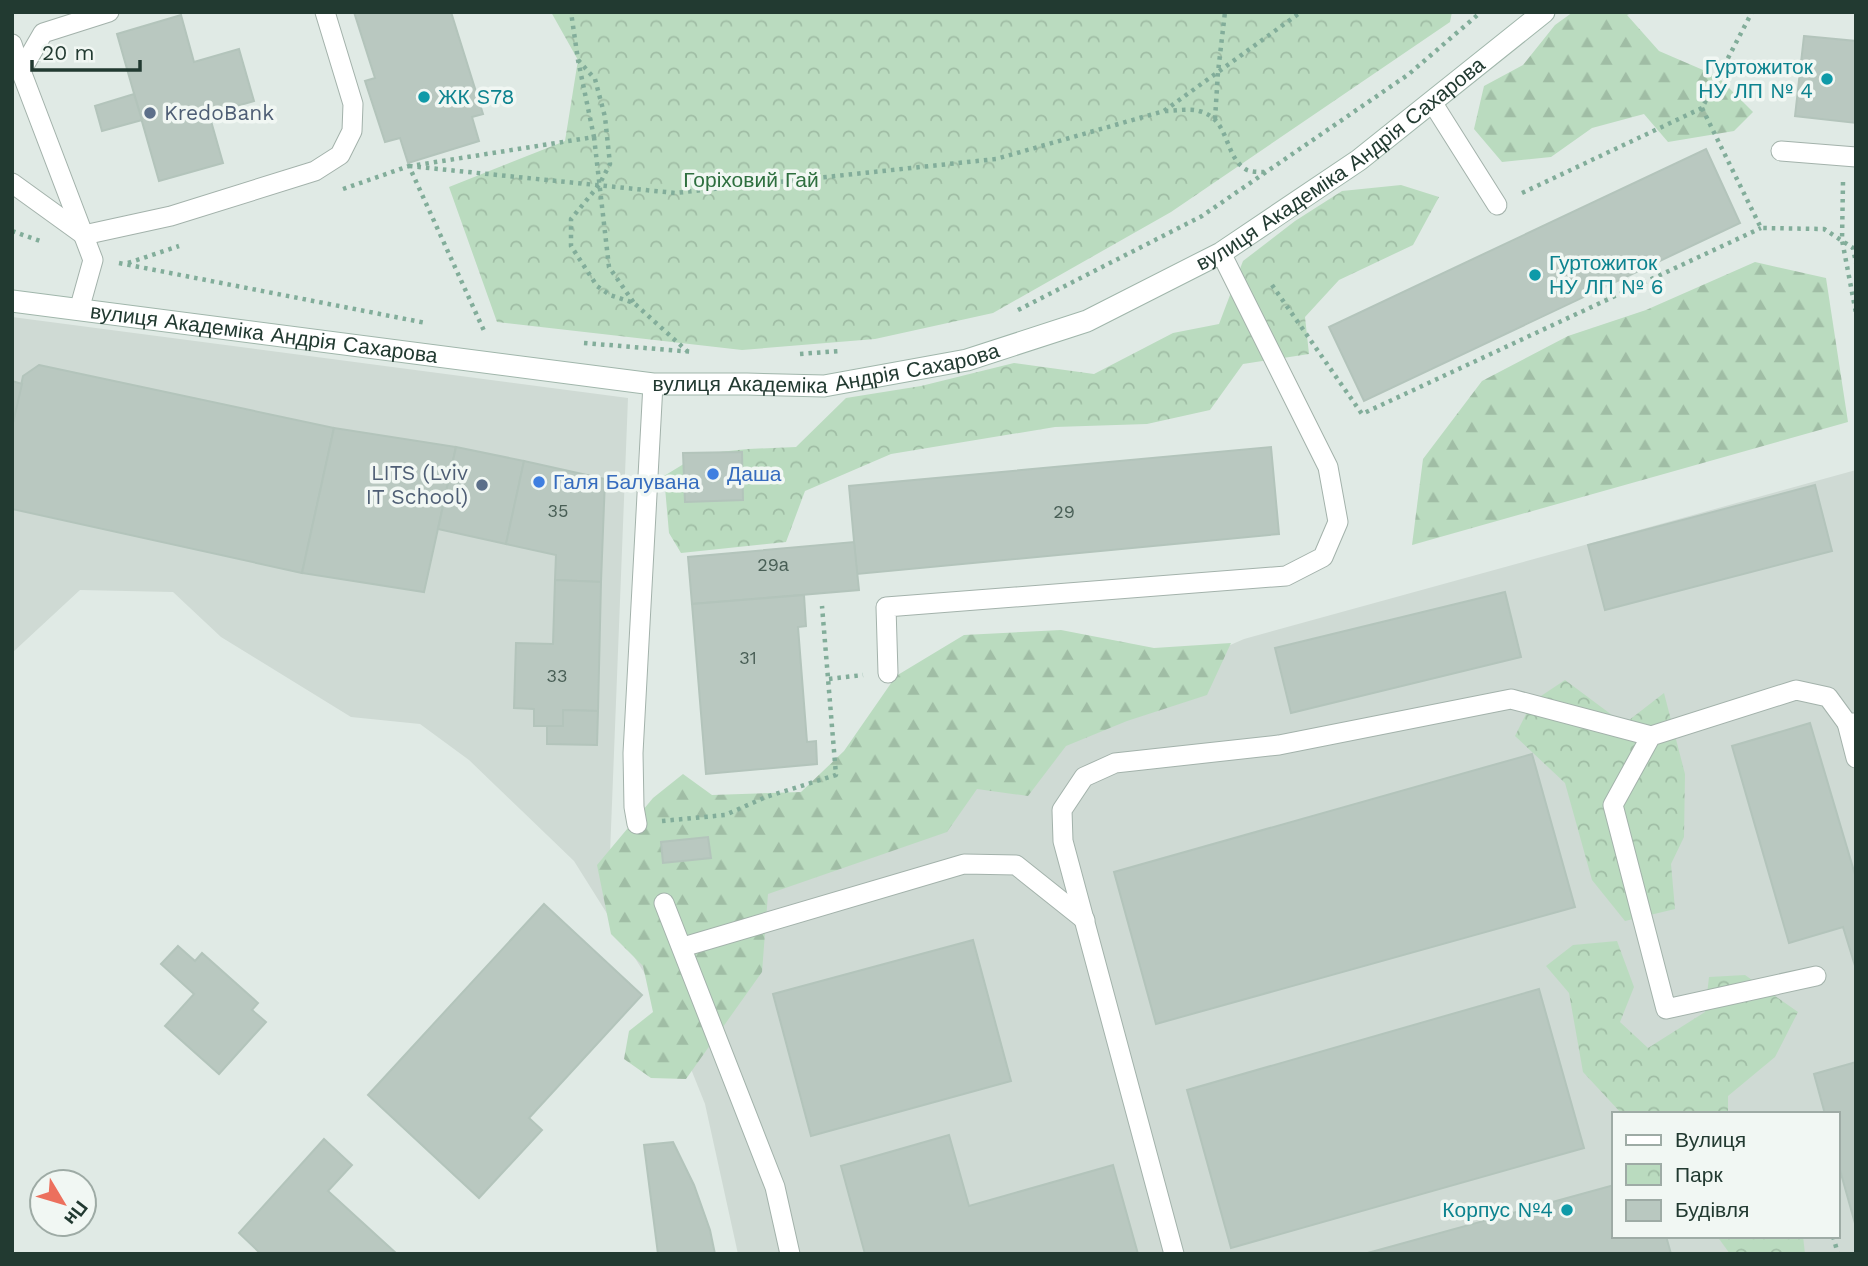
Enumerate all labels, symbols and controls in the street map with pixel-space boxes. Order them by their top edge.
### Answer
scale bar [32,28,140,72]
text: 20 m [42,40,94,65]
street label: вулиця Академіка Андрія Сахарова [1192,51,1490,276]
place label: Гуртожиток НУ ЛП № 4 [1698,54,1814,103]
marker: Гуртожиток НУ ЛП № 4 [1819,71,1835,87]
place label: ЖК S78 [438,84,515,109]
marker: ЖК S78 [416,89,432,105]
place label: KredoBank [164,100,274,125]
marker: KredoBank [142,105,158,121]
park label: Горіховий Гай [683,167,819,192]
place label: Гуртожиток НУ ЛП № 6 [1549,250,1664,299]
marker: Гуртожиток НУ ЛП № 6 [1527,267,1543,283]
street label: вулиця Академіка Андрія Сахарова [89,298,439,368]
street label: вулиця Академіка Андрія Сахарова [653,337,1003,398]
place label: LITS (Lviv IT School) [366,460,468,509]
place label: Даша [727,461,782,486]
marker: Даша [705,466,721,482]
place label: Галя Балувана [553,469,700,494]
marker: Галя Балувана [531,474,547,490]
marker: LITS (Lviv IT School) [474,477,490,493]
house number: 35 [548,500,568,521]
house number: 29 [1053,501,1075,522]
house number: 29а [757,554,790,575]
house number: 31 [739,647,757,668]
house number: 33 [547,665,568,686]
legend [1612,1112,1840,1238]
text: Вулиця [1675,1127,1746,1152]
text: Парк [1675,1162,1723,1187]
north arrow [28,1168,98,1238]
text: Пн [59,1196,93,1230]
place label: Корпус №4 [1442,1197,1553,1222]
text: Будівля [1675,1197,1749,1222]
marker: Корпус №4 [1559,1202,1575,1218]

